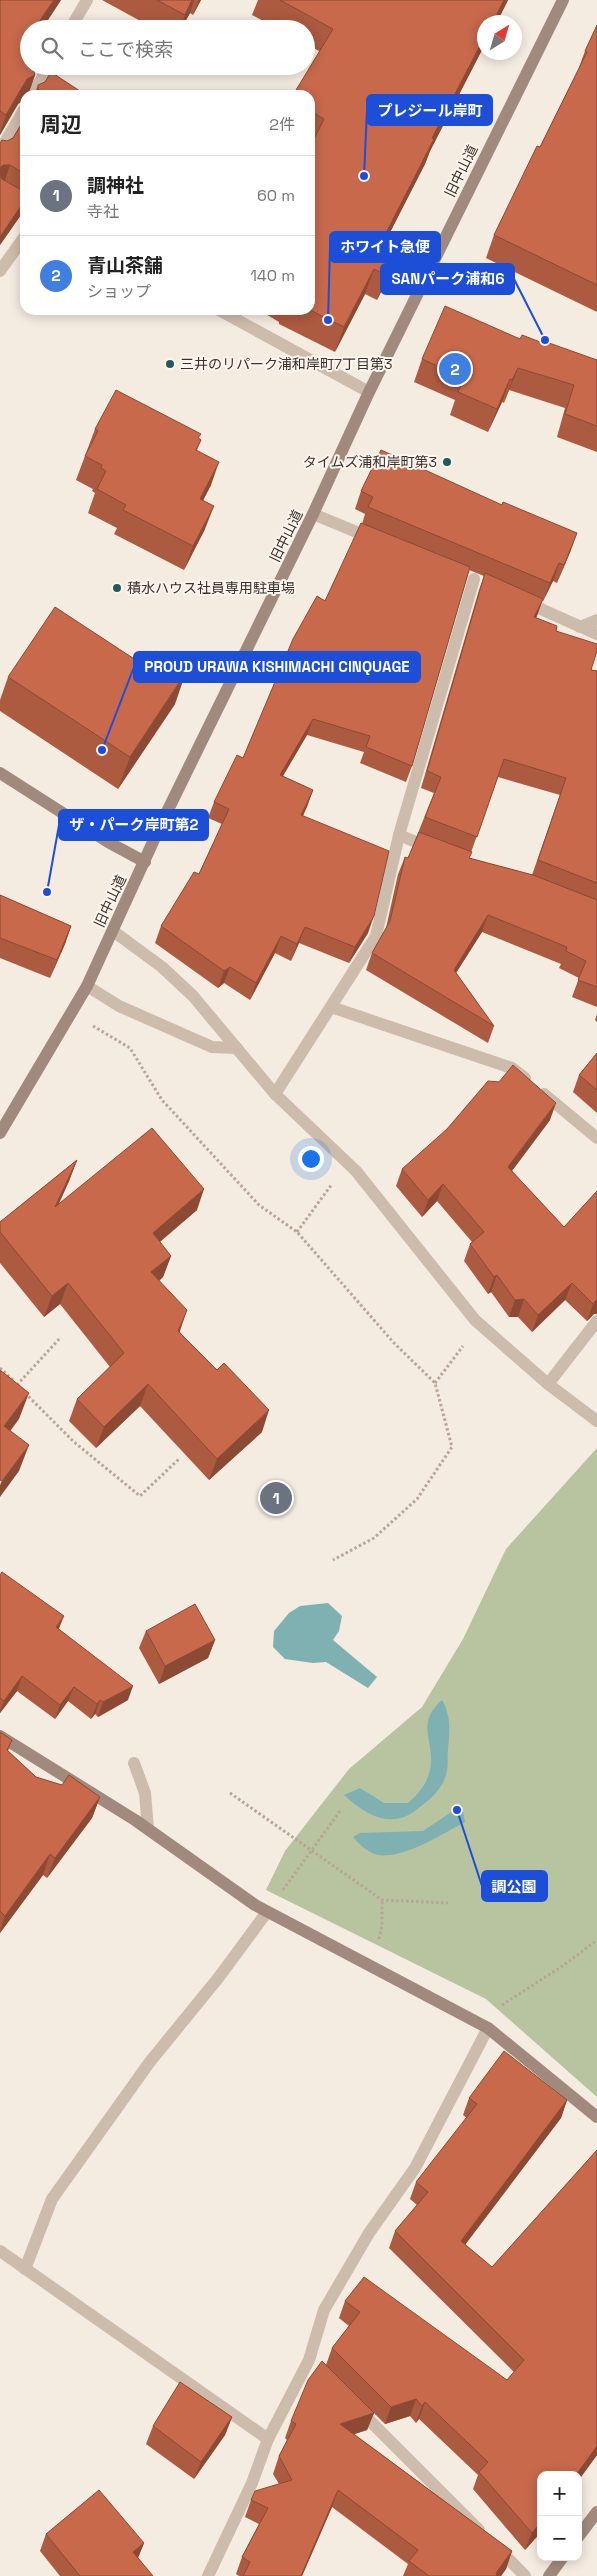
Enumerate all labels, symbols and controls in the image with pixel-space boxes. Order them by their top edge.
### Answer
north arrow [477,15,522,60]
search box [20,20,315,75]
icon: search [38,34,66,62]
text: ここで検索 [78,37,173,62]
callout: プレジール岸町 [367,95,492,125]
text: プレジール岸町 [377,101,483,120]
text: 周辺 [40,111,82,138]
text: 2件 [269,114,295,135]
street label: 旧中山道 [441,142,481,200]
text: 調神社 [87,173,144,198]
text: 1 [52,185,60,206]
text: 60 m [257,185,295,206]
text: 寺社 [87,201,119,222]
callout: ホワイト急便 [330,232,440,262]
text: ホワイト急便 [340,237,430,256]
text: 青山茶舗 [87,253,163,278]
callout: SANパーク浦和6 [381,264,514,294]
text: 2 [51,265,61,286]
text: 140 m [250,265,295,286]
text: SANパーク浦和6 [392,269,504,288]
text: ショップ [87,281,151,302]
pin: 2 [439,350,471,388]
place label: 三井のリパーク浦和岸町7丁目第3 [180,355,392,373]
marker: 三井のリパーク浦和岸町7丁目第3 [164,358,176,370]
place label: タイムズ浦和岸町第3 [303,453,437,471]
marker: タイムズ浦和岸町第3 [441,456,453,468]
street label: 旧中山道 [266,507,306,565]
place label: 積水ハウス社員専用駐車場 [127,579,295,597]
marker: 積水ハウス社員専用駐車場 [111,582,123,594]
callout: PROUD URAWA KISHIMACHI CINQUAGE [134,652,420,682]
text: PROUD URAWA KISHIMACHI CINQUAGE [144,657,410,676]
callout: ザ・パーク岸町第2 [59,810,208,840]
text: ザ・パーク岸町第2 [70,815,199,834]
street label: 旧中山道 [90,872,130,930]
your location [298,1146,324,1172]
pin: 1 [260,1479,292,1517]
callout: 調公園 [482,1871,547,1901]
text: 調公園 [491,1877,537,1896]
map controls [537,2471,582,2561]
button: + [537,2471,582,2516]
button: − [537,2516,582,2561]

